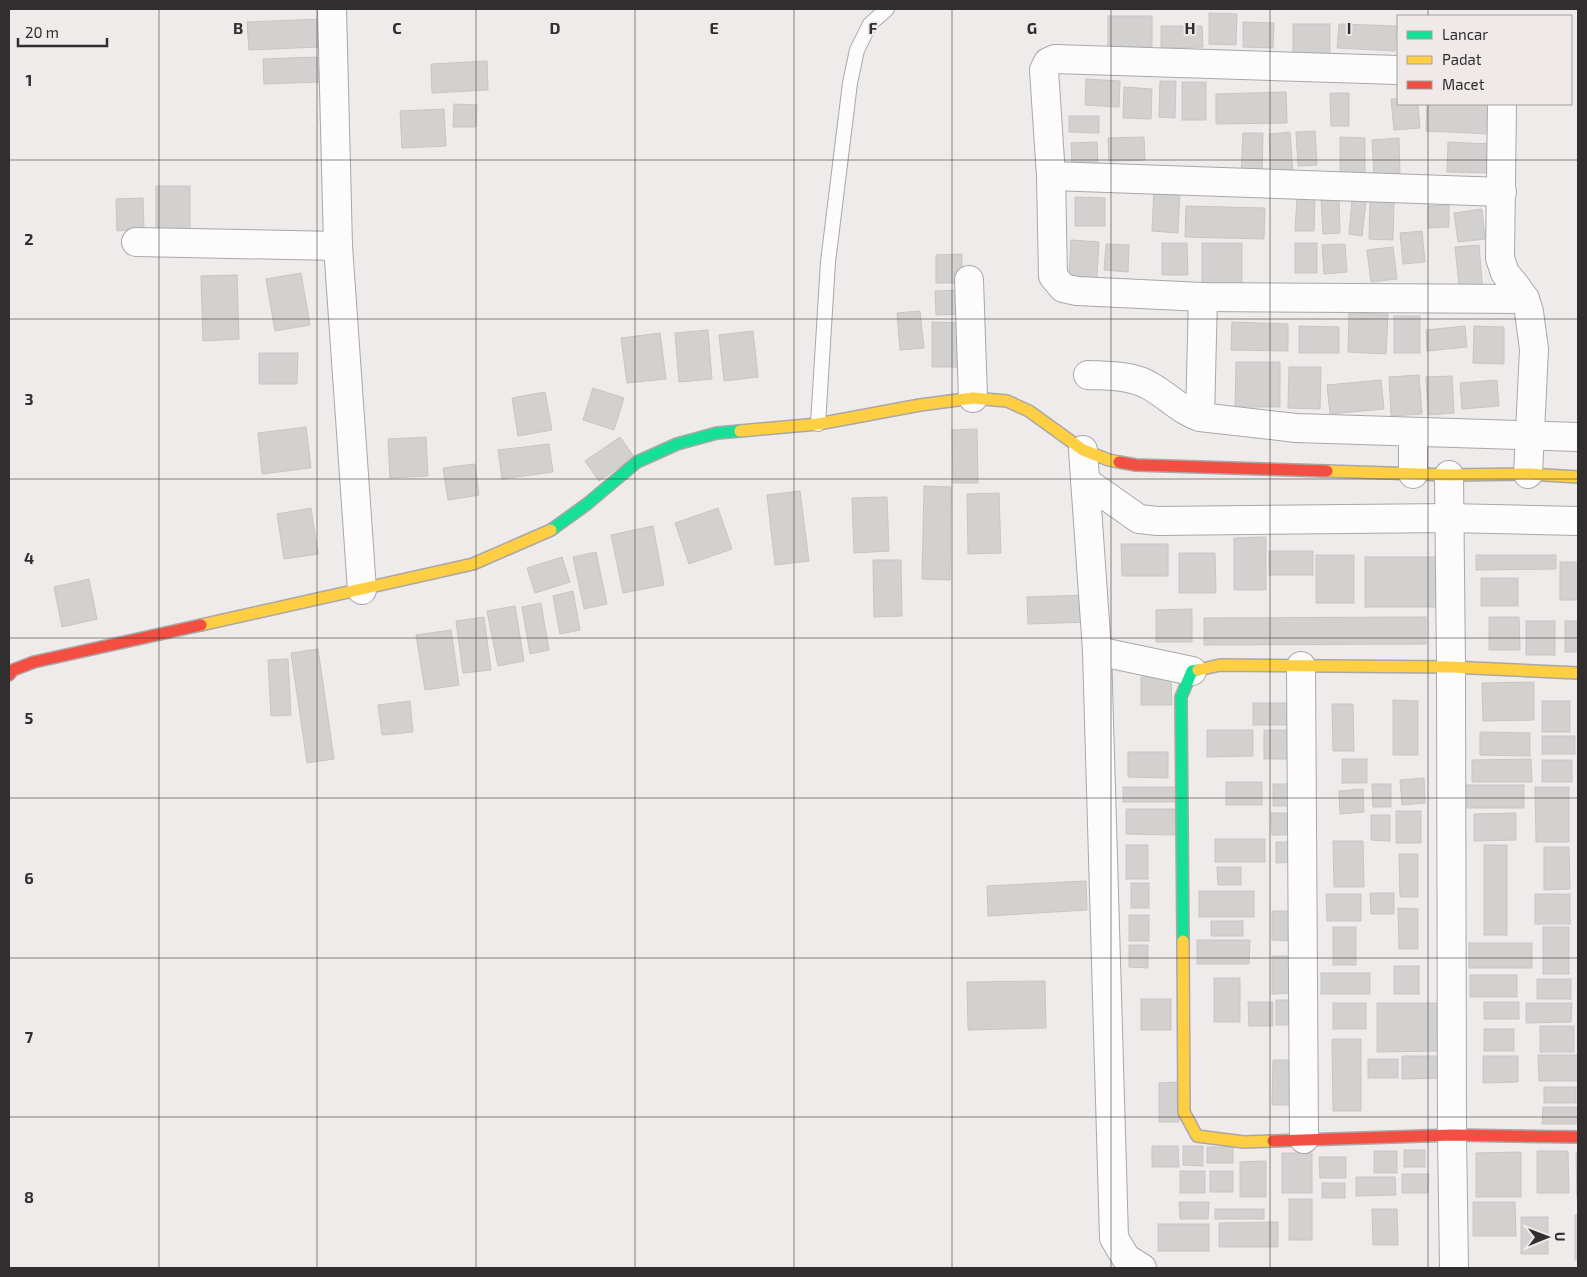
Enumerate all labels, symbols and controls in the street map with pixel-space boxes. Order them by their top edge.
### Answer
scale bar [18,15,106,47]
legend [1397,15,1572,105]
text: B [233,18,243,37]
text: C [392,18,402,37]
text: D [550,18,561,37]
text: E [709,18,719,37]
text: F [869,18,878,37]
text: G [1027,18,1037,37]
text: H [1184,18,1196,37]
text: I [1347,18,1351,37]
text: 20 m [25,23,59,41]
text: Lancar [1442,25,1488,43]
text: Padat [1442,50,1482,68]
text: 1 [26,70,32,89]
text: Macet [1442,75,1485,93]
text: 2 [24,229,34,248]
text: 3 [24,389,34,408]
text: 4 [24,548,34,567]
text: 5 [25,708,34,727]
text: 6 [24,868,34,887]
text: 7 [25,1027,34,1046]
text: 8 [24,1187,34,1206]
north arrow [1522,1212,1572,1262]
text: U [1552,1232,1569,1242]

